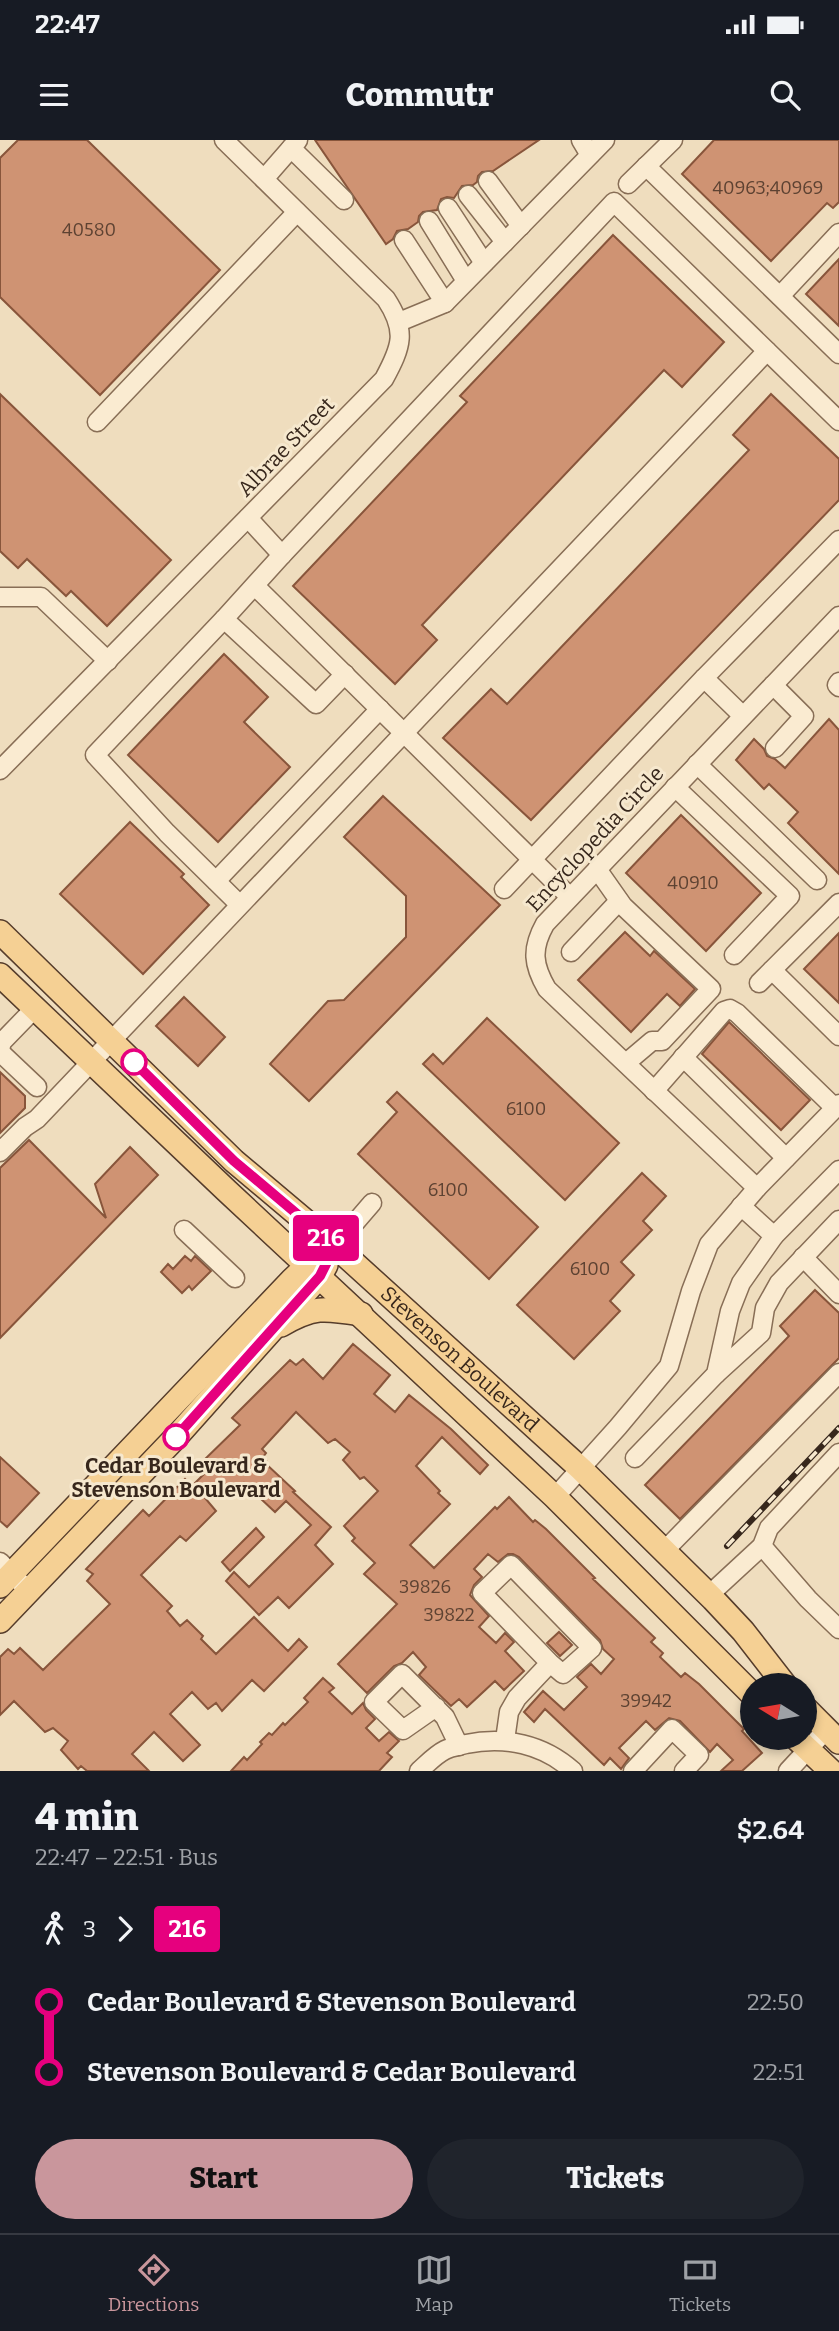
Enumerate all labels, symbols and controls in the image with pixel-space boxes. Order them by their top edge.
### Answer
text: 22:47 [35,9,100,40]
icon: menu [35,76,73,114]
text: Commutr [345,76,494,114]
icon: search [766,76,804,114]
house number: 40963;40969 [713,177,823,199]
house number: 40580 [62,219,116,241]
street label: Albrae Street [232,392,340,502]
street label: Encyclopedia Circle [521,761,669,917]
house number: 40910 [667,872,719,894]
unlabelled marker [121,1049,147,1075]
house number: 6100 [506,1098,546,1120]
house number: 6100 [428,1179,468,1201]
line badge: 216 [286,1215,366,1261]
text: 216 [307,1224,345,1252]
house number: 6100 [570,1258,610,1280]
street label: Stevenson Boulevard [375,1281,545,1438]
marker: Cedar Boulevard & Stevenson Boulevard [163,1424,189,1450]
place label: Cedar Boulevard & Stevenson Boulevard [71,1453,281,1503]
house number: 39826 [399,1576,451,1598]
house number: 39822 [423,1604,475,1626]
north arrow [740,1673,817,1750]
map controls [740,1673,817,1750]
house number: 39942 [620,1690,672,1712]
text: 4 min [35,1794,138,1840]
text: $2.64 [737,1815,804,1846]
text: 22:47 – 22:51 · Bus [35,1843,218,1871]
icon: walk [35,1910,73,1948]
icon: forward [106,1910,144,1948]
text: 3 [83,1915,96,1943]
text: 216 [168,1915,206,1943]
text: Cedar Boulevard & Stevenson Boulevard [87,1987,576,2018]
text: 22:50 [747,1988,804,2016]
text: Stevenson Boulevard & Cedar Boulevard [87,2057,576,2088]
text: 22:51 [753,2058,804,2086]
button: Start [35,2139,413,2219]
button: Tickets [427,2139,804,2219]
tab: Directions [108,2251,199,2316]
tab: Map [415,2251,453,2316]
tab: Tickets [669,2251,731,2316]

